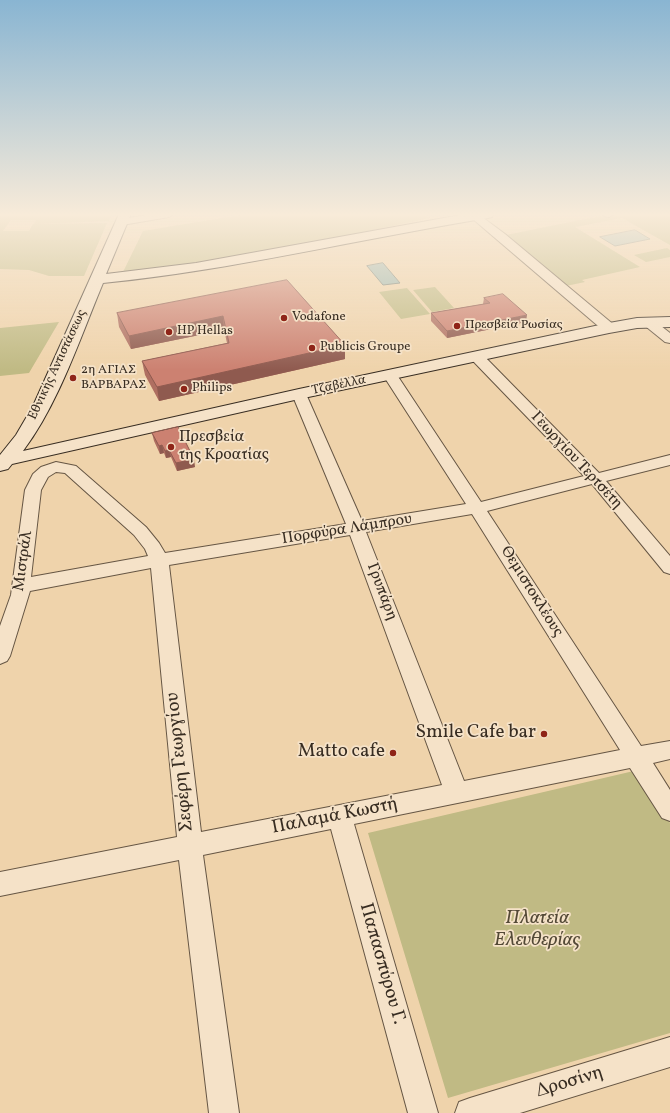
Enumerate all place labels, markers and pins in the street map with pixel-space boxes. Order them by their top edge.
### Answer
place label: Vodafone [292,310,346,326]
marker: Vodafone [279,313,289,323]
place label: Πρεσβεία Ρωσίας [465,318,563,334]
marker: Πρεσβεία Ρωσίας [452,321,462,331]
place label: HP Hellas [177,324,233,340]
marker: HP Hellas [164,327,174,337]
place label: Publicis Groupe [320,340,410,356]
marker: Publicis Groupe [307,343,317,353]
place label: 2η ΑΓΙΑΣ ΒΑΡΒΑΡΑΣ [81,363,146,394]
marker: 2η ΑΓΙΑΣ ΒΑΡΒΑΡΑΣ [68,373,78,383]
place label: Philips [192,381,232,397]
marker: Philips [179,384,189,394]
place label: Πρεσβεία της Κροατίας [179,428,269,466]
marker: Πρεσβεία της Κροατίας [166,442,176,452]
place label: Smile Cafe bar [416,723,536,745]
marker: Smile Cafe bar [539,729,549,739]
place label: Matto cafe [298,742,385,764]
marker: Matto cafe [388,748,398,758]

